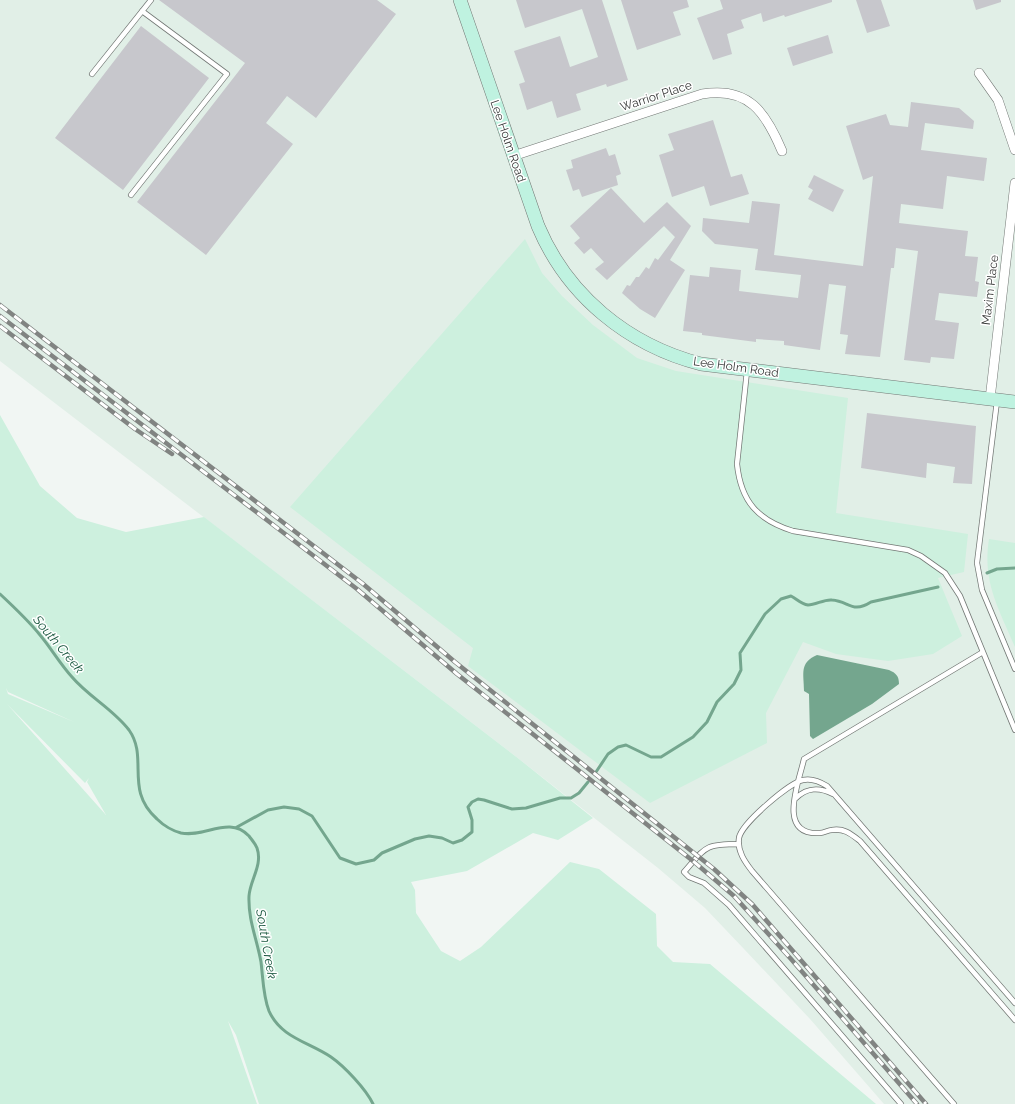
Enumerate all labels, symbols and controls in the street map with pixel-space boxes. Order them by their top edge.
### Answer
street label: Warrior Place [618,78,694,114]
street label: Lee Holm Road [487,98,529,184]
street label: Maxim Place [979,254,1001,326]
street label: Lee Holm Road [692,354,780,380]
water label: South Creek [29,612,87,676]
water label: South Creek [253,907,280,980]

